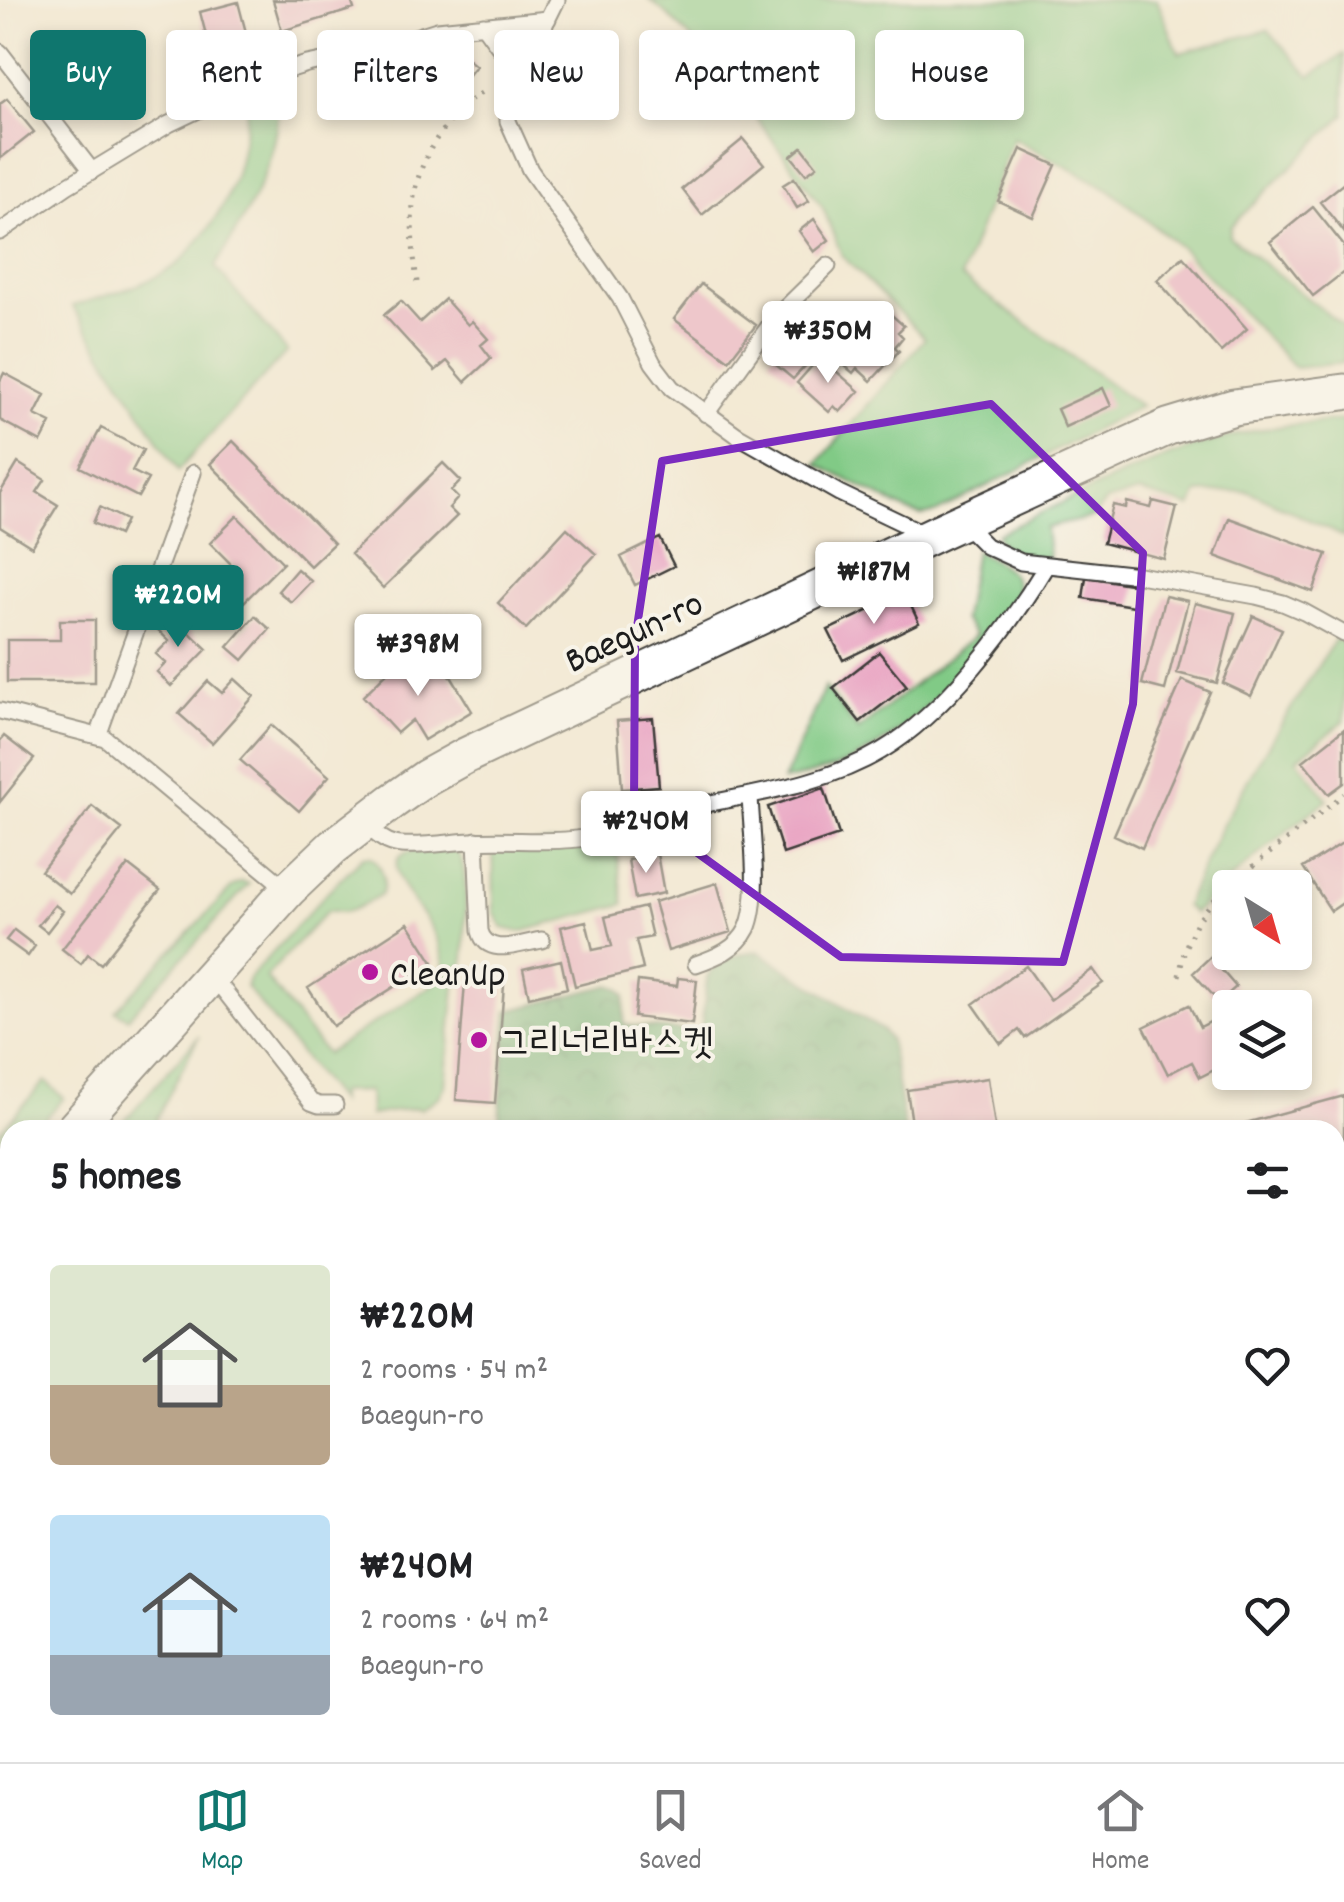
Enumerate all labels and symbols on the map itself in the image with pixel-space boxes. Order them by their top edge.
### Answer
pin: ₩350M [758,301,898,386]
pin: ₩187M [804,542,944,627]
pin: ₩220M [108,565,248,650]
street label: Baegun-ro [557,579,714,691]
pin: ₩398M [348,614,488,699]
pin: ₩240M [576,791,716,876]
north arrow [1212,870,1312,970]
place label: CleanUp [390,950,506,1005]
marker: CleanUp [359,961,381,983]
place label: 그리너리바스켓 [499,1018,713,1073]
marker: 그리너리바스켓 [468,1029,490,1051]

